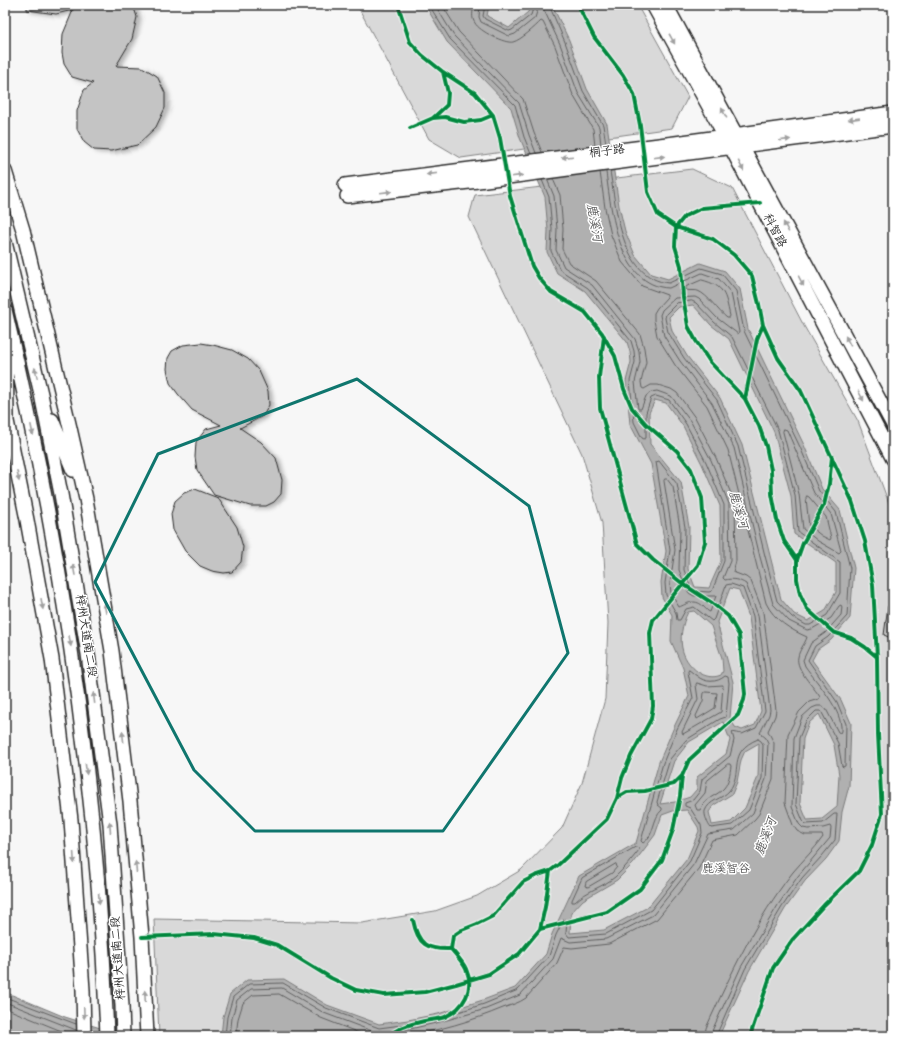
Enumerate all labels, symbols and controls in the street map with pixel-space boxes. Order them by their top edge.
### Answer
one-way arrow [669,33,675,45]
one-way arrow [720,107,727,119]
one-way arrow [848,115,860,122]
one-way arrow [779,137,791,143]
street label: 桐子路 [588,141,626,163]
one-way arrow [561,154,573,160]
one-way arrow [653,154,665,160]
one-way arrow [737,160,744,171]
one-way arrow [426,171,438,178]
one-way arrow [511,173,523,179]
one-way arrow [380,188,392,195]
water label: 鹿溪河 [580,202,606,246]
street label: 科智路 [758,211,790,251]
one-way arrow [782,221,789,233]
one-way arrow [797,275,804,287]
one-way arrow [844,335,851,347]
one-way arrow [33,367,39,379]
one-way arrow [858,390,864,402]
one-way arrow [29,424,35,436]
one-way arrow [16,470,22,482]
water label: 鹿溪河 [722,489,752,533]
one-way arrow [71,564,77,576]
street label: 梓州大道南二段 [70,593,100,679]
one-way arrow [40,598,46,610]
one-way arrow [102,602,108,615]
one-way arrow [67,634,73,647]
one-way arrow [91,692,97,704]
one-way arrow [120,731,126,743]
one-way arrow [83,763,90,776]
water label: 鹿溪河 [751,814,784,859]
one-way arrow [106,821,113,833]
one-way arrow [70,852,77,864]
one-way arrow [133,861,139,873]
park label: 鹿溪智谷 [702,861,750,878]
one-way arrow [95,893,102,905]
street label: 梓州大道南二段 [108,916,130,1000]
one-way arrow [142,989,148,1002]
one-way arrow [81,1007,87,1020]

